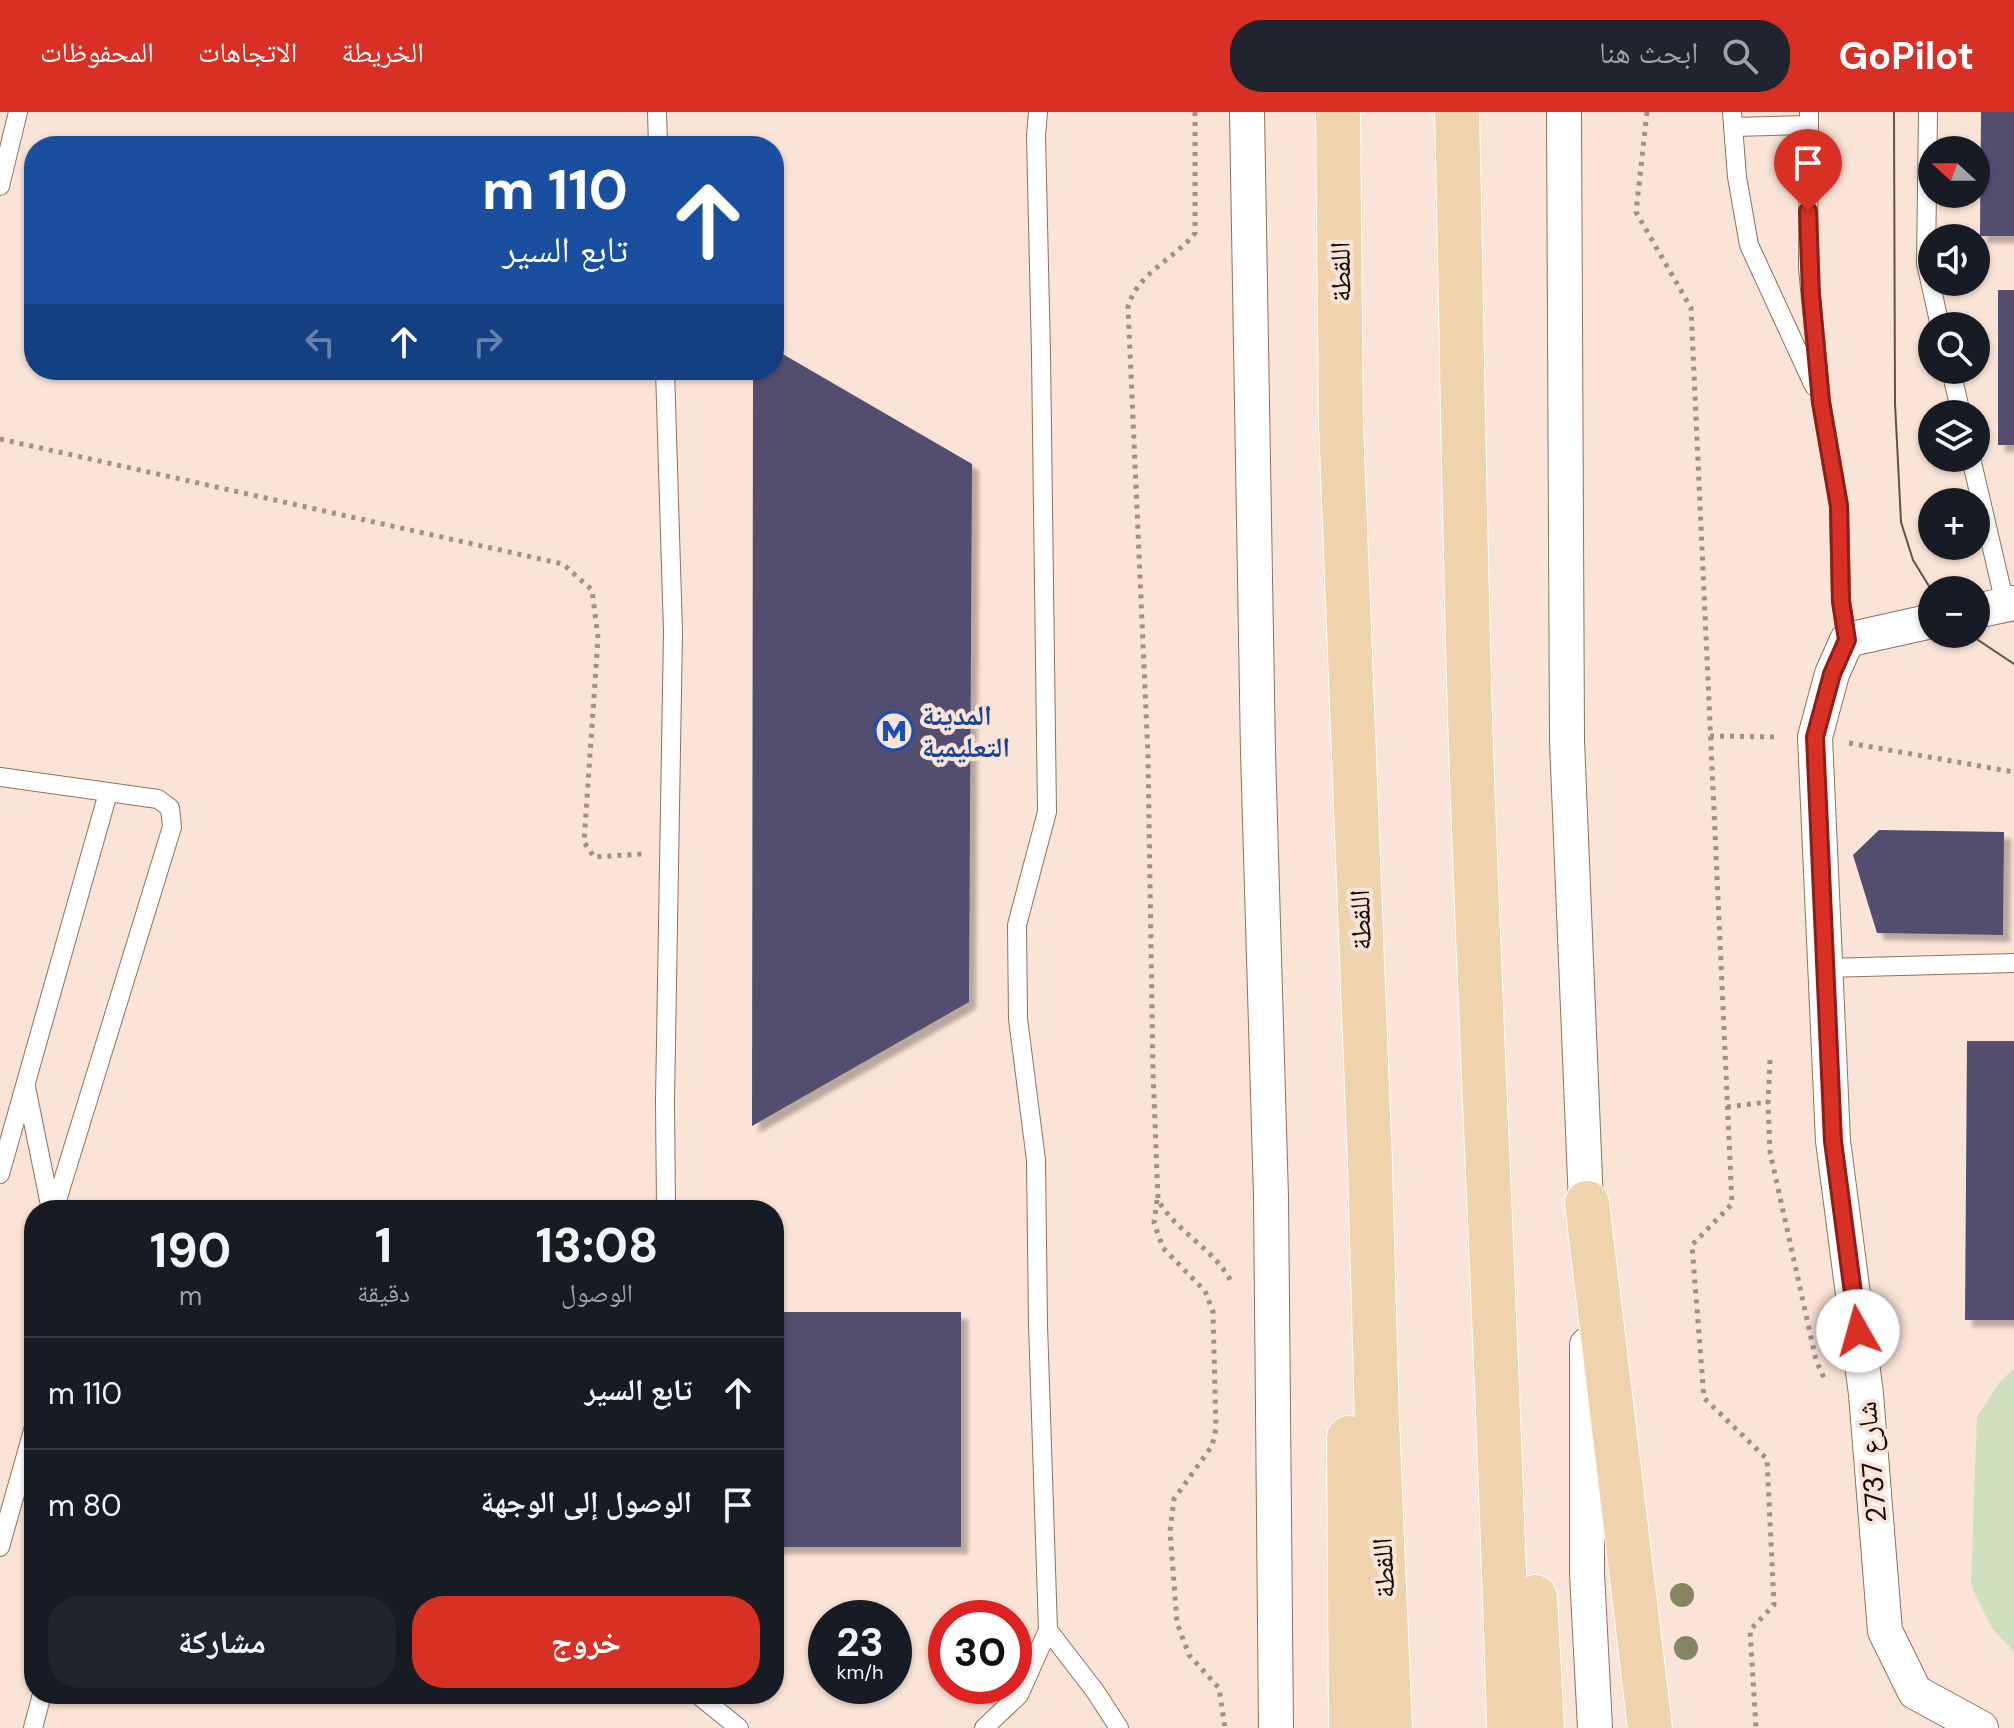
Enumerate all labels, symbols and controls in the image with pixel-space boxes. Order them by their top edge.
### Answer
search box [1230,20,1790,92]
text: GoPilot [1838,31,1974,81]
text: ابحث هنا [1599,33,1698,72]
text: المحفوظات [40,34,154,71]
text: الاتجاهات [198,34,297,71]
text: الخريطة [341,34,424,71]
icon: search [1718,34,1762,78]
pin [1774,129,1842,211]
north arrow [1918,136,1990,208]
map controls [1918,136,1990,648]
icon: arrive [1786,141,1830,185]
text: 110 m [482,153,628,226]
icon: ahead [656,168,760,272]
button: sound [1918,224,1990,296]
text: تابع السير [502,226,628,273]
street label: اللقطة [1321,241,1360,303]
button: search [1918,312,1990,384]
icon: left [298,320,342,364]
icon: ahead [382,320,426,364]
icon: right [466,320,510,364]
button: layers [1918,400,1990,472]
button: + [1918,488,1990,560]
button: − [1918,576,1990,648]
place label: المدينة التعليمية [922,697,1010,766]
metro station icon: المدينة التعليمية [873,710,915,752]
street label: اللقطة [1341,889,1380,951]
text: 1 [375,1214,392,1277]
text: 13:08 [536,1214,658,1277]
text: 190 [150,1219,231,1282]
text: دقيقة [357,1276,410,1310]
text: الوصول [561,1276,633,1310]
text: m [179,1279,202,1313]
position arrow [1816,1289,1900,1373]
text: تابع السير [585,1370,692,1409]
icon: ahead [716,1371,760,1415]
text: 110 m [48,1374,122,1413]
street label: شارع 2737 [1848,1400,1895,1524]
text: الوصول إلى الوجهة [481,1482,692,1521]
icon: arrive [716,1483,760,1527]
text: 80 m [48,1486,121,1525]
street label: اللقطة [1363,1537,1404,1599]
button: مشاركة [48,1596,396,1688]
button: خروج [412,1596,760,1688]
speed limit sign: 30 [928,1600,1032,1704]
text: 23 [836,1616,884,1668]
text: km/h [836,1659,884,1685]

